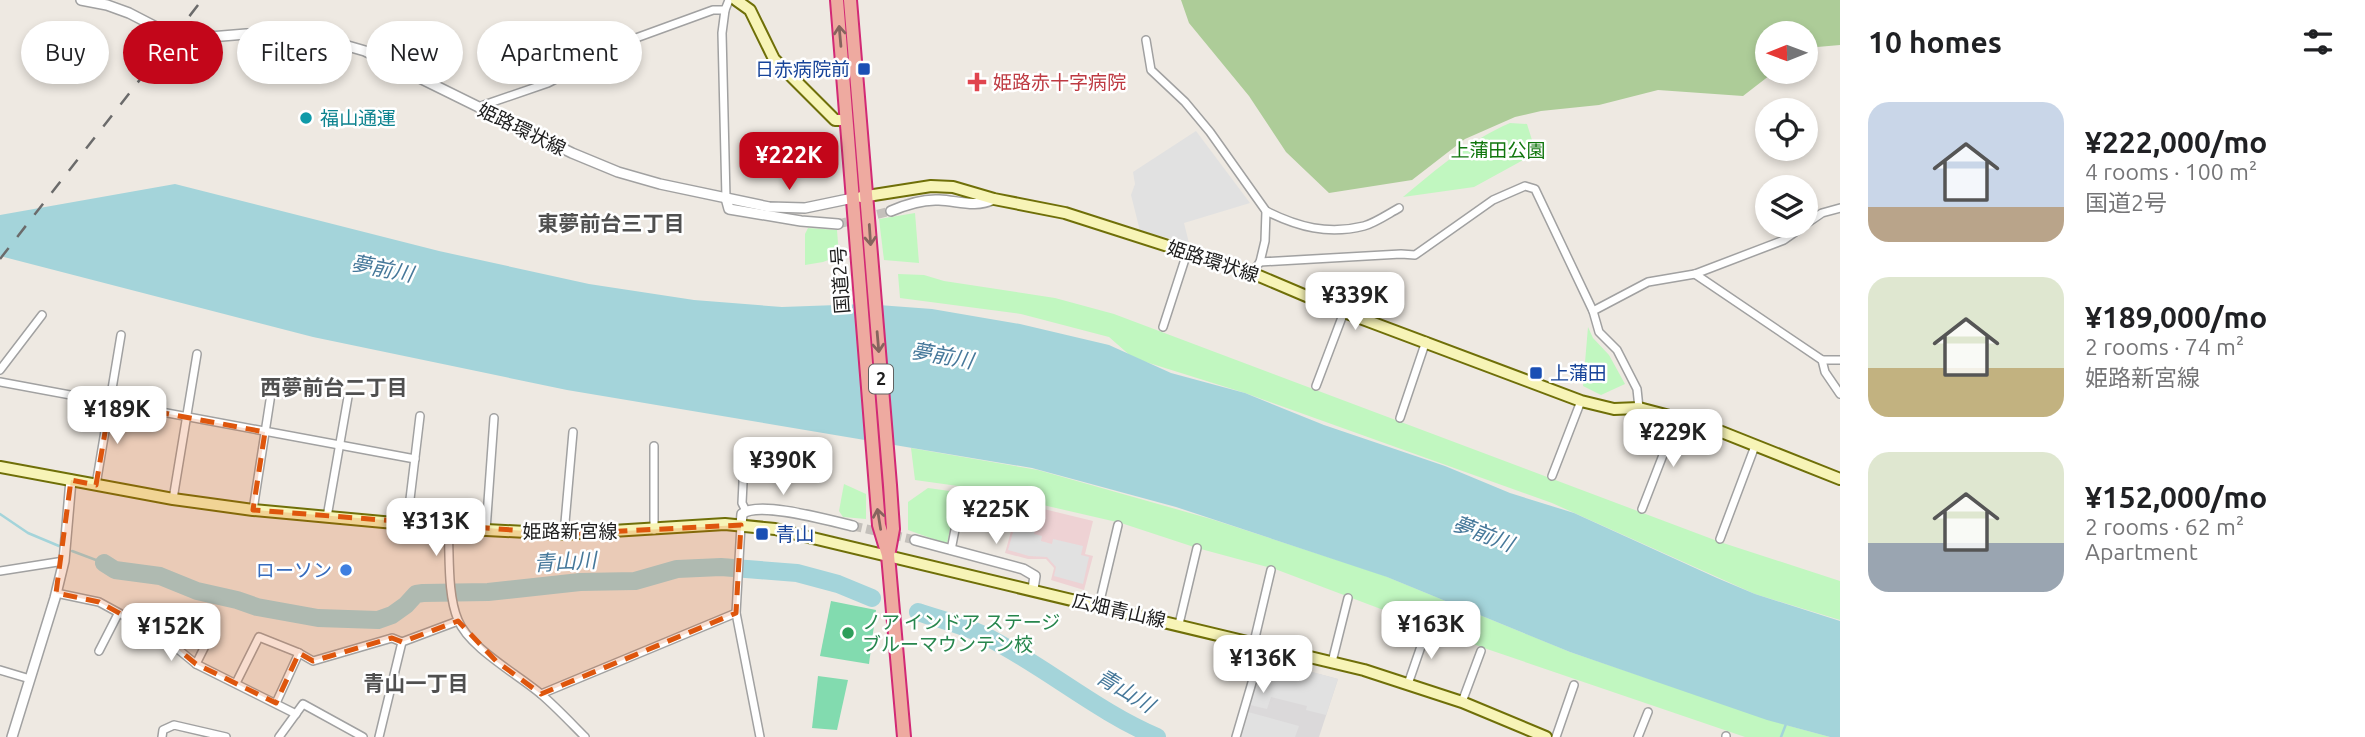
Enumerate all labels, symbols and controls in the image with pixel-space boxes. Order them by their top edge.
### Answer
chip: Buy [21,21,109,84]
chip: Rent [123,21,223,84]
chip: Filters [237,21,352,84]
chip: New [366,21,463,84]
chip: Apartment [477,21,642,84]
north arrow [1755,21,1818,84]
map controls [1755,21,1818,238]
icon: filters [2299,23,2337,61]
one-way arrow [833,25,846,47]
text: 10 homes [1868,25,2002,59]
place label: 日赤病院前 [755,58,850,80]
marker: 日赤病院前 [856,61,872,77]
place label: 姫路赤十字病院 [993,71,1126,93]
marker: 姫路赤十字病院 [967,72,987,92]
street label: 姫路環状線 [474,98,570,160]
button: locate [1755,98,1818,161]
place label: 福山通運 [320,107,396,129]
marker: 福山通運 [298,110,314,126]
text: ¥222,000/mo [2085,125,2267,159]
icon: home [1924,130,2008,214]
pin: ¥222K [740,132,838,192]
park label: 上蒲田公園 [1450,139,1546,161]
text: ¥222K [755,142,823,167]
text: 4 rooms · 100 m² [2085,159,2257,184]
button: layers [1755,175,1818,238]
text: 国道2号 [2085,190,2167,215]
district label: 東夢前台三丁目 [538,211,685,235]
one-way arrow [864,223,877,246]
street label: 姫路環状線 [1164,236,1262,286]
street label: 国道2号 [827,245,853,315]
water label: 夢前川 [349,250,417,286]
pin: ¥339K [1306,272,1404,332]
text: ¥339K [1321,282,1389,307]
text: ¥189,000/mo [2085,300,2267,334]
icon: home [1924,305,2008,389]
one-way arrow [872,330,885,352]
text: 2 rooms · 74 m² [2085,334,2244,359]
water label: 夢前川 [909,338,977,373]
place label: 上蒲田 [1550,362,1607,384]
road number: 2 [869,365,893,394]
marker: 上蒲田 [1528,365,1544,381]
text: 姫路新宮線 [2085,365,2200,390]
district label: 西夢前台二丁目 [261,375,408,399]
pin: ¥189K [68,386,166,446]
text: ¥189K [83,396,151,421]
pin: ¥229K [1624,410,1722,469]
text: ¥229K [1639,419,1707,444]
pin: ¥390K [734,438,832,497]
text: ¥390K [749,447,817,472]
icon: home [1924,480,2008,564]
text: ¥152,000/mo [2085,480,2267,514]
pin: ¥225K [947,486,1045,546]
text: ¥225K [962,496,1030,521]
pin: ¥313K [387,498,485,558]
text: ¥313K [402,508,470,533]
one-way arrow [872,508,885,531]
water label: 夢前川 [1450,511,1519,556]
text: 2 rooms · 62 m² [2085,514,2244,539]
street label: 姫路新宮線 [522,520,618,542]
place label: 青山 [776,523,814,545]
marker: 青山 [754,526,770,542]
text: Apartment [2085,539,2198,564]
water label: 青山川 [533,547,599,575]
place label: ローソン [256,559,332,581]
marker: ローソン [338,562,354,578]
street label: 広畑青山線 [1070,589,1168,631]
pin: ¥163K [1382,602,1480,661]
pin: ¥152K [122,604,220,663]
place label: ノア インドア ステージ ブルーマウンテン校 [862,611,1060,655]
text: ¥163K [1397,611,1465,636]
text: ¥152K [137,613,205,638]
marker: ノア インドア ステージ ブルーマウンテン校 [840,625,856,641]
pin: ¥136K [1214,636,1312,695]
text: ¥136K [1229,645,1297,670]
water label: 青山川 [1092,664,1160,718]
district label: 青山一丁目 [364,671,469,695]

